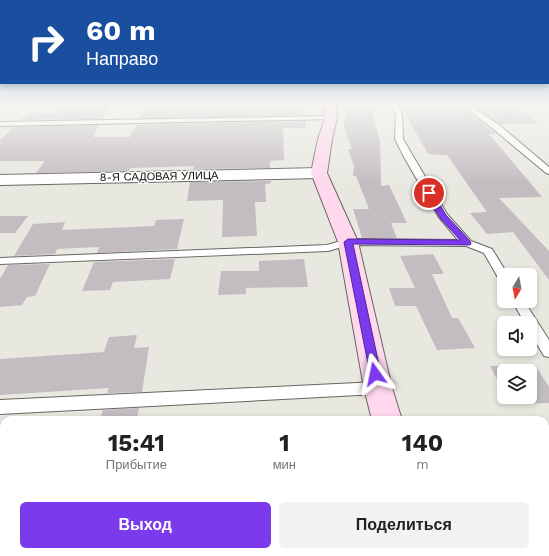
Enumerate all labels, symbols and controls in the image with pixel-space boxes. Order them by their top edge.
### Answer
text: 60 m [86,14,156,47]
icon: right [20,16,72,68]
text: Направо [86,48,158,69]
street label: 8-Я САДОВАЯ УЛИЦА [100,169,219,184]
pin [412,176,446,210]
icon: arrive [418,182,440,204]
north arrow [497,268,537,308]
map controls [497,268,537,404]
button: sound [497,316,537,356]
position arrow [354,353,396,395]
button: layers [497,364,537,404]
text: 15:41 [108,429,165,457]
text: 1 [279,429,290,457]
text: 140 [402,429,443,457]
text: Прибытие [106,457,167,472]
text: мин [273,457,296,472]
text: m [416,457,429,472]
button: Выход [20,502,271,548]
button: Поделиться [279,502,529,548]

